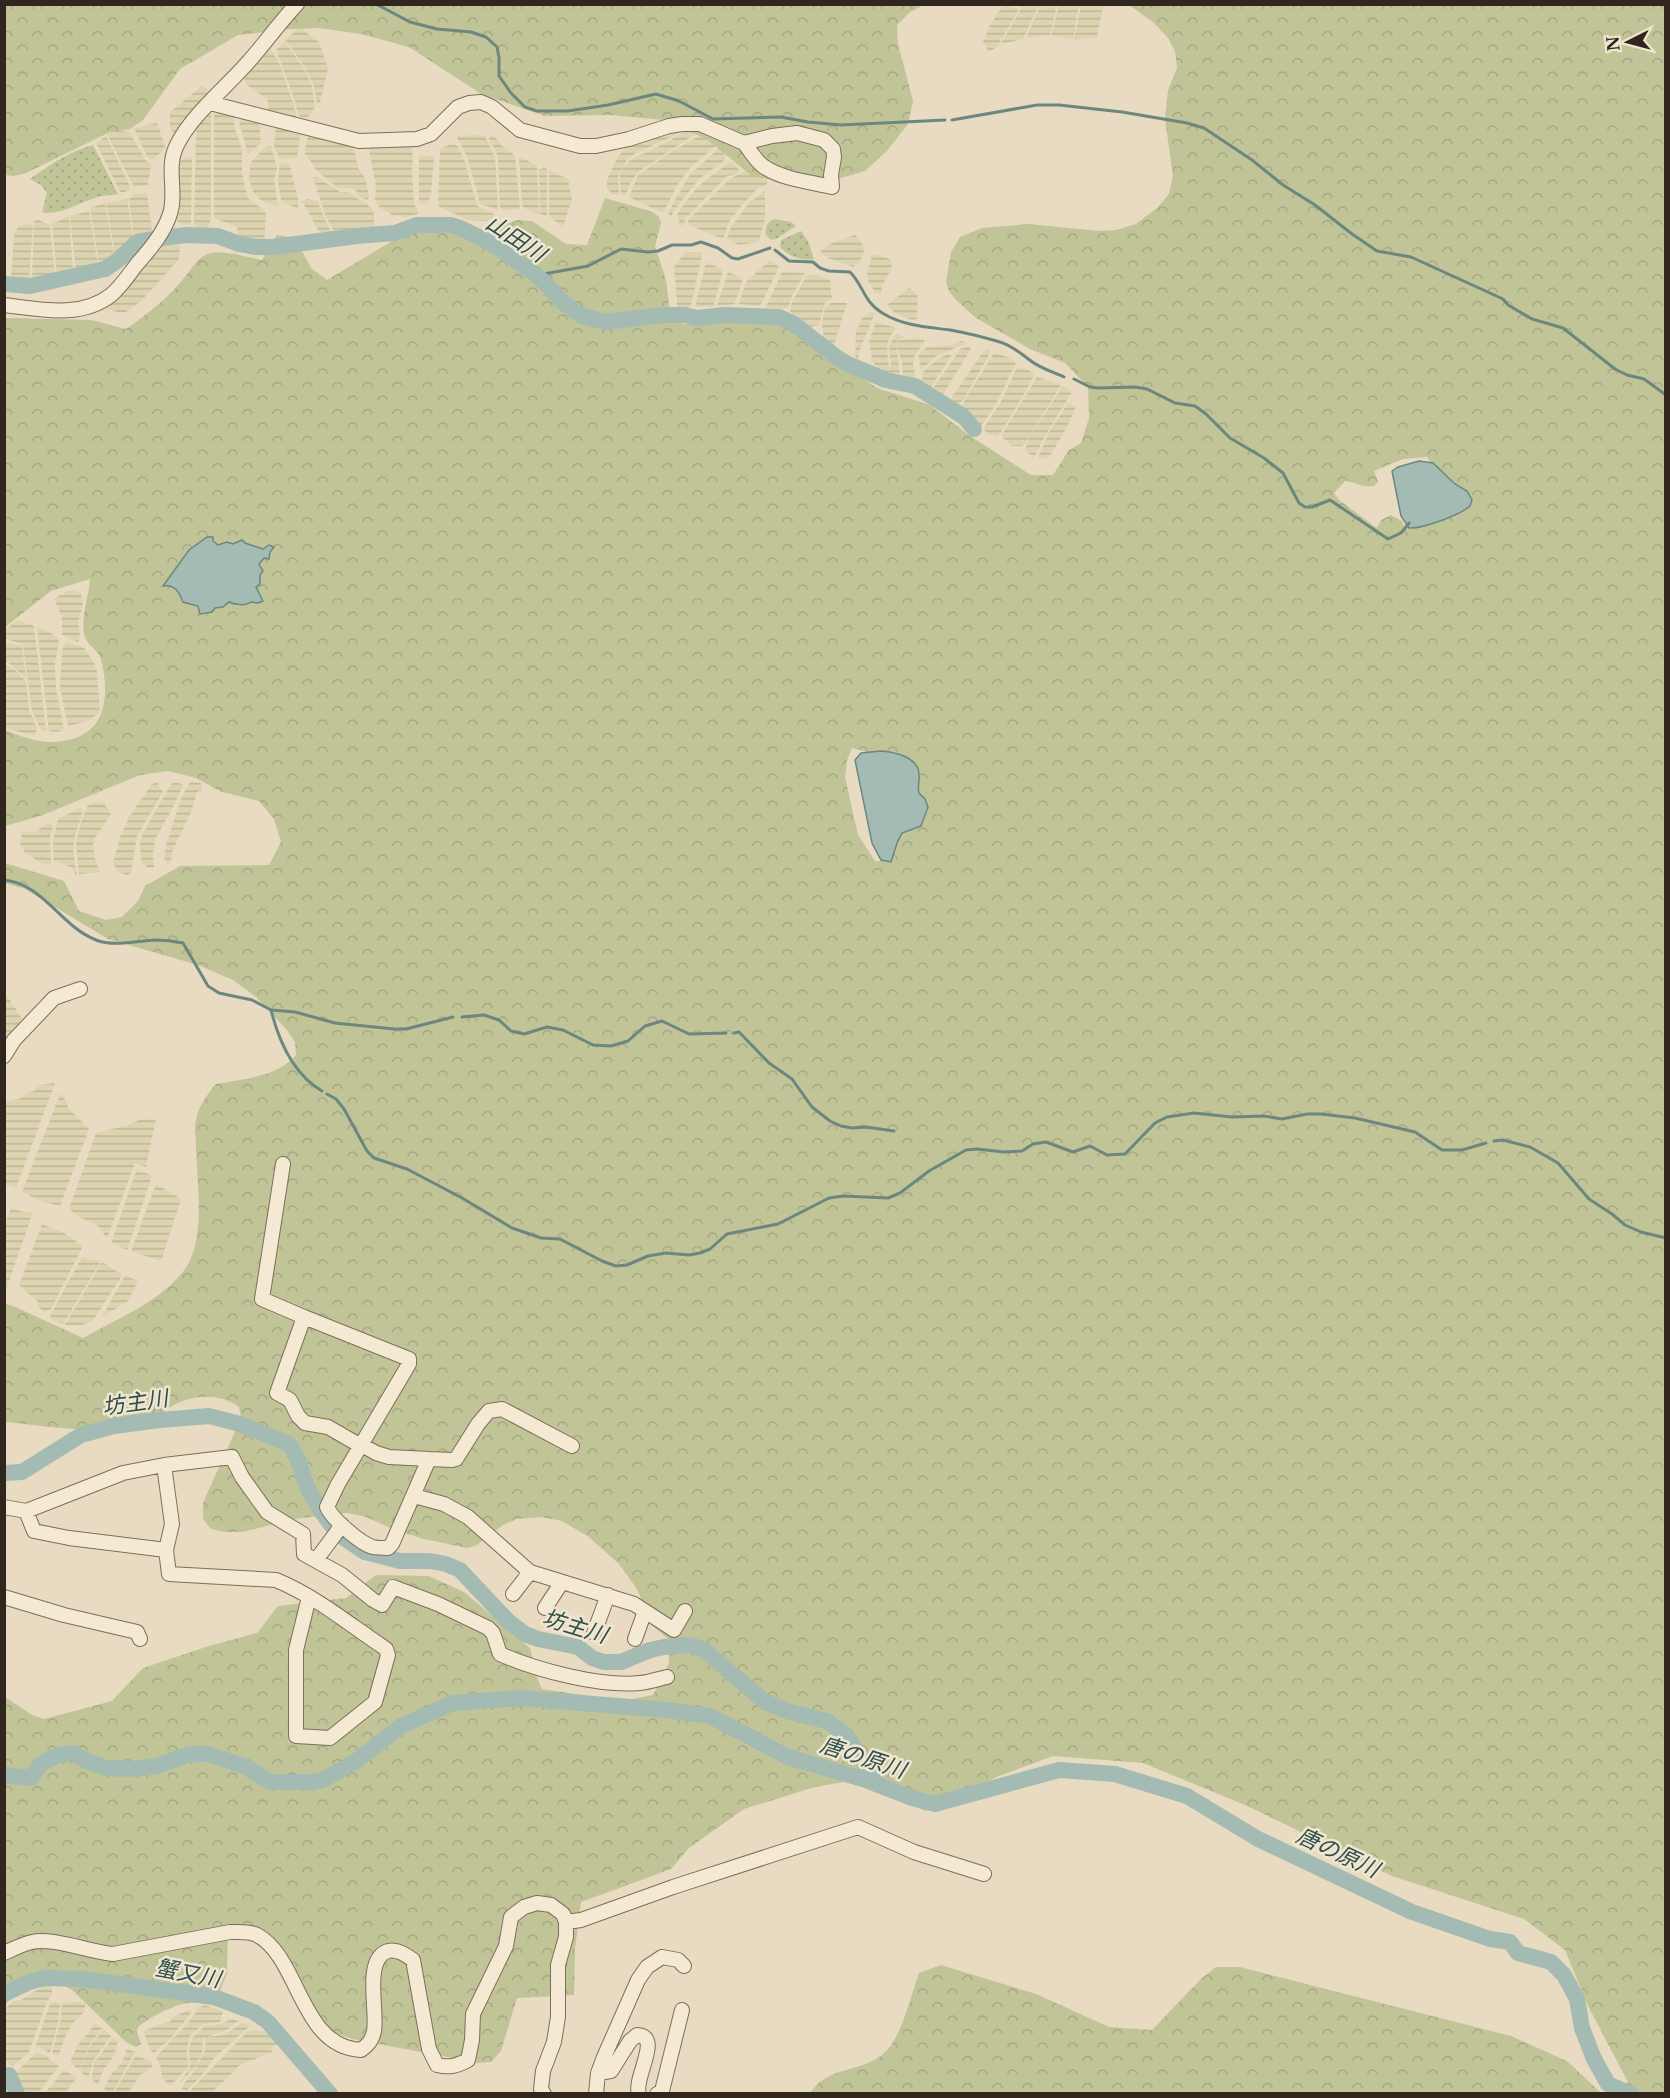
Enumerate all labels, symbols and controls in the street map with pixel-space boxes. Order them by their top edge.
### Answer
north arrow [1598,12,1658,72]
text: N [1602,35,1624,52]
water label: 山田川 [481,209,552,269]
water label: 坊主川 [101,1384,172,1420]
water label: 坊主川 [539,1604,612,1650]
water label: 唐の原川 [817,1731,911,1785]
water label: 唐の原川 [1292,1822,1385,1884]
water label: 蟹又川 [153,1954,225,1993]

